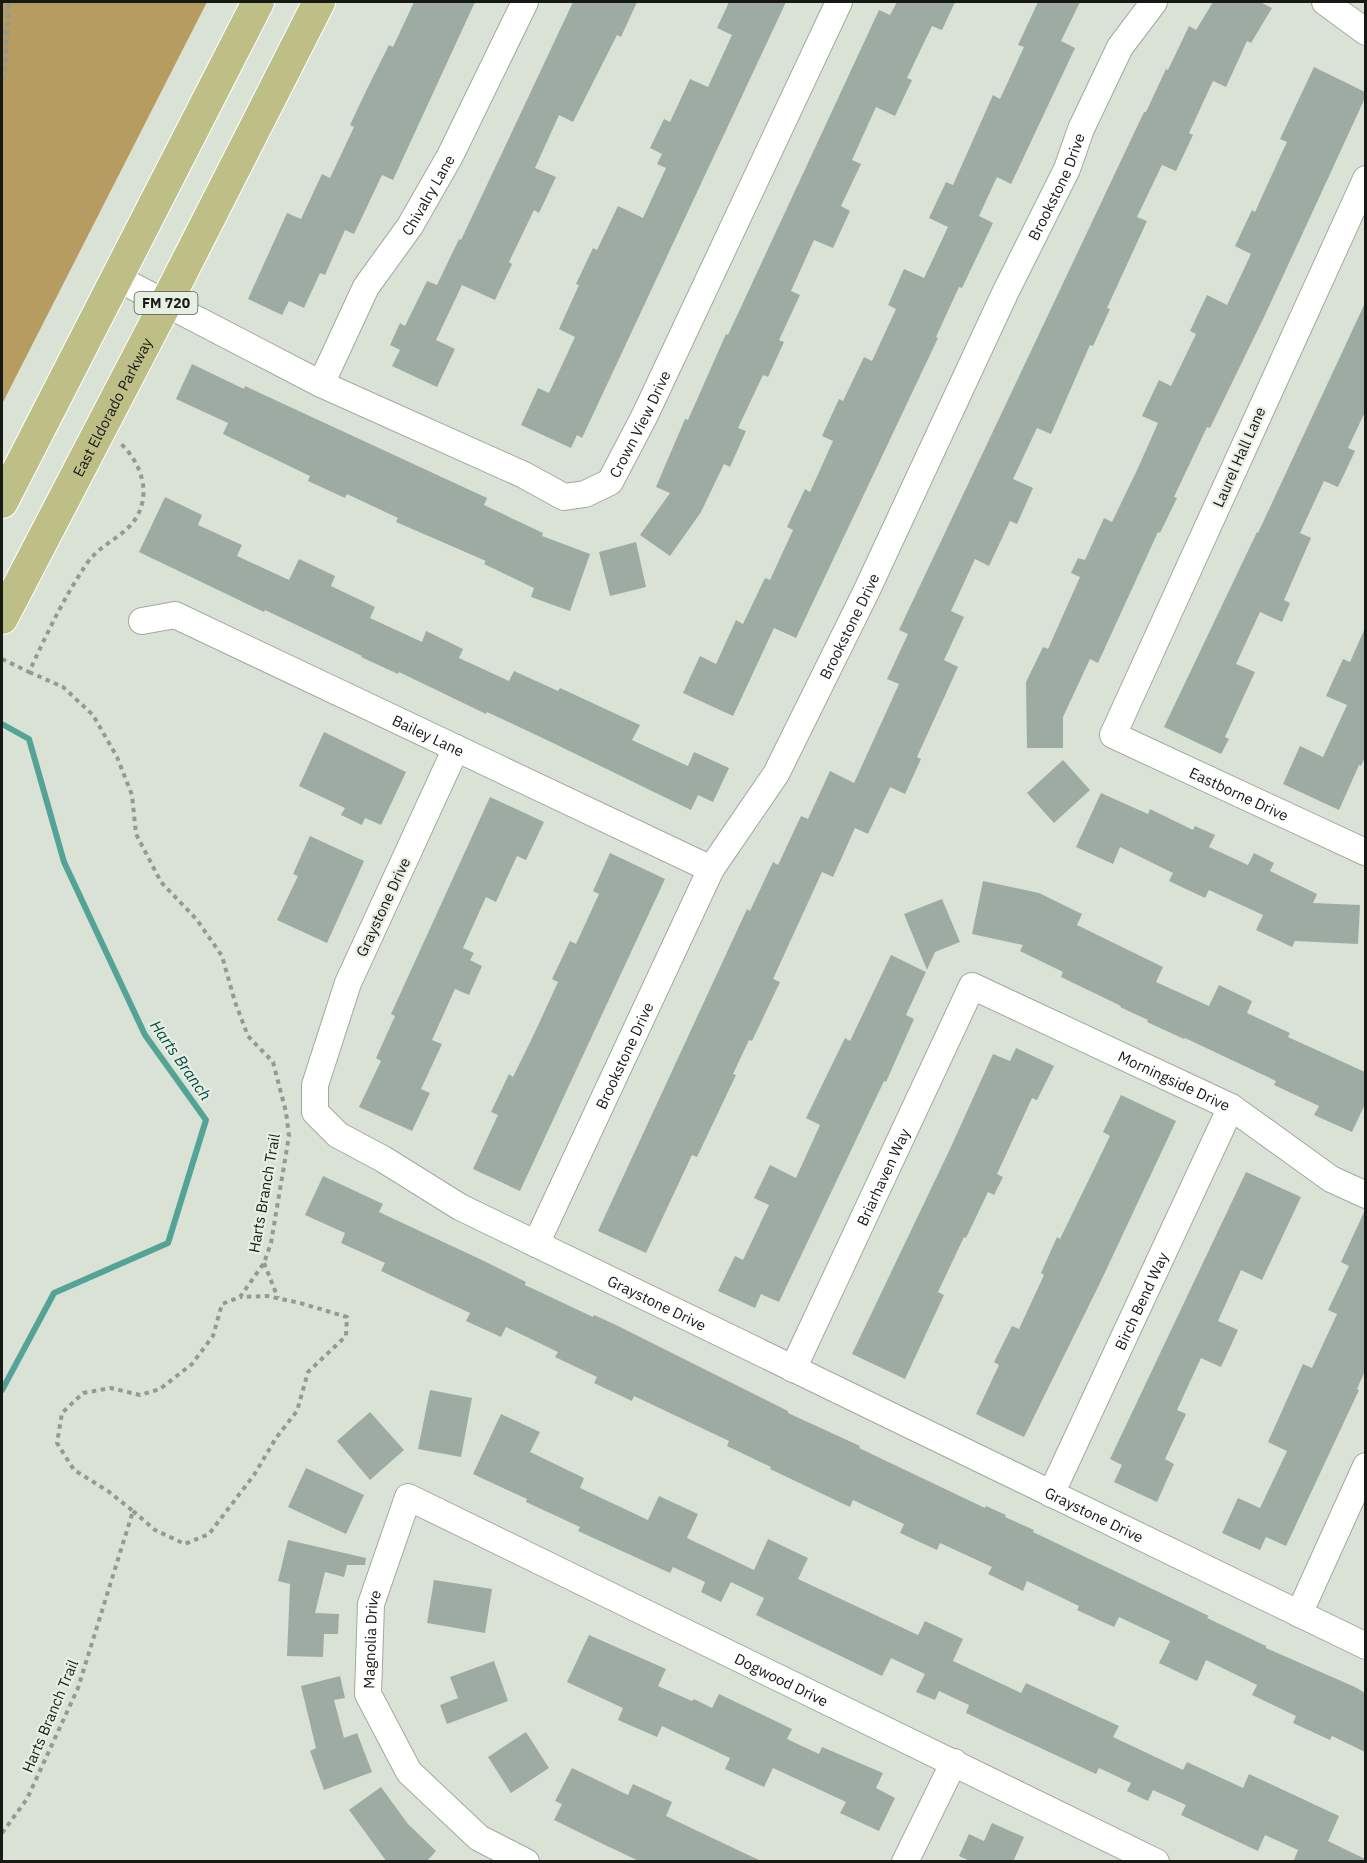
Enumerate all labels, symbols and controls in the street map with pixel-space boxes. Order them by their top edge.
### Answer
street label: Brookstone Drive [1024,130,1088,243]
street label: Chivalry Lane [397,151,458,239]
road number: FM 720 [134,292,198,314]
street label: East Eldorado Parkway [68,334,156,480]
street label: Crown View Drive [604,367,674,481]
street label: Laurel Hall Lane [1208,404,1270,510]
street label: Brookstone Drive [815,570,883,682]
street label: Bailey Lane [389,710,467,760]
street label: Eastborne Drive [1187,762,1292,825]
street label: Graystone Drive [352,854,414,960]
street label: Brookstone Drive [591,999,657,1112]
water label: Harts Branch [146,1016,216,1104]
street label: Morningside Drive [1115,1046,1233,1115]
street label: Briarhaven Way [852,1125,914,1229]
street label: Harts Branch Trail [244,1132,284,1254]
street label: Birch Bend Way [1110,1248,1172,1353]
street label: Graystone Drive [605,1271,709,1334]
street label: Graystone Drive [1042,1482,1147,1546]
street label: Magnolia Drive [359,1587,385,1689]
street label: Dogwood Drive [732,1648,831,1710]
street label: Harts Branch Trail [18,1657,82,1775]

